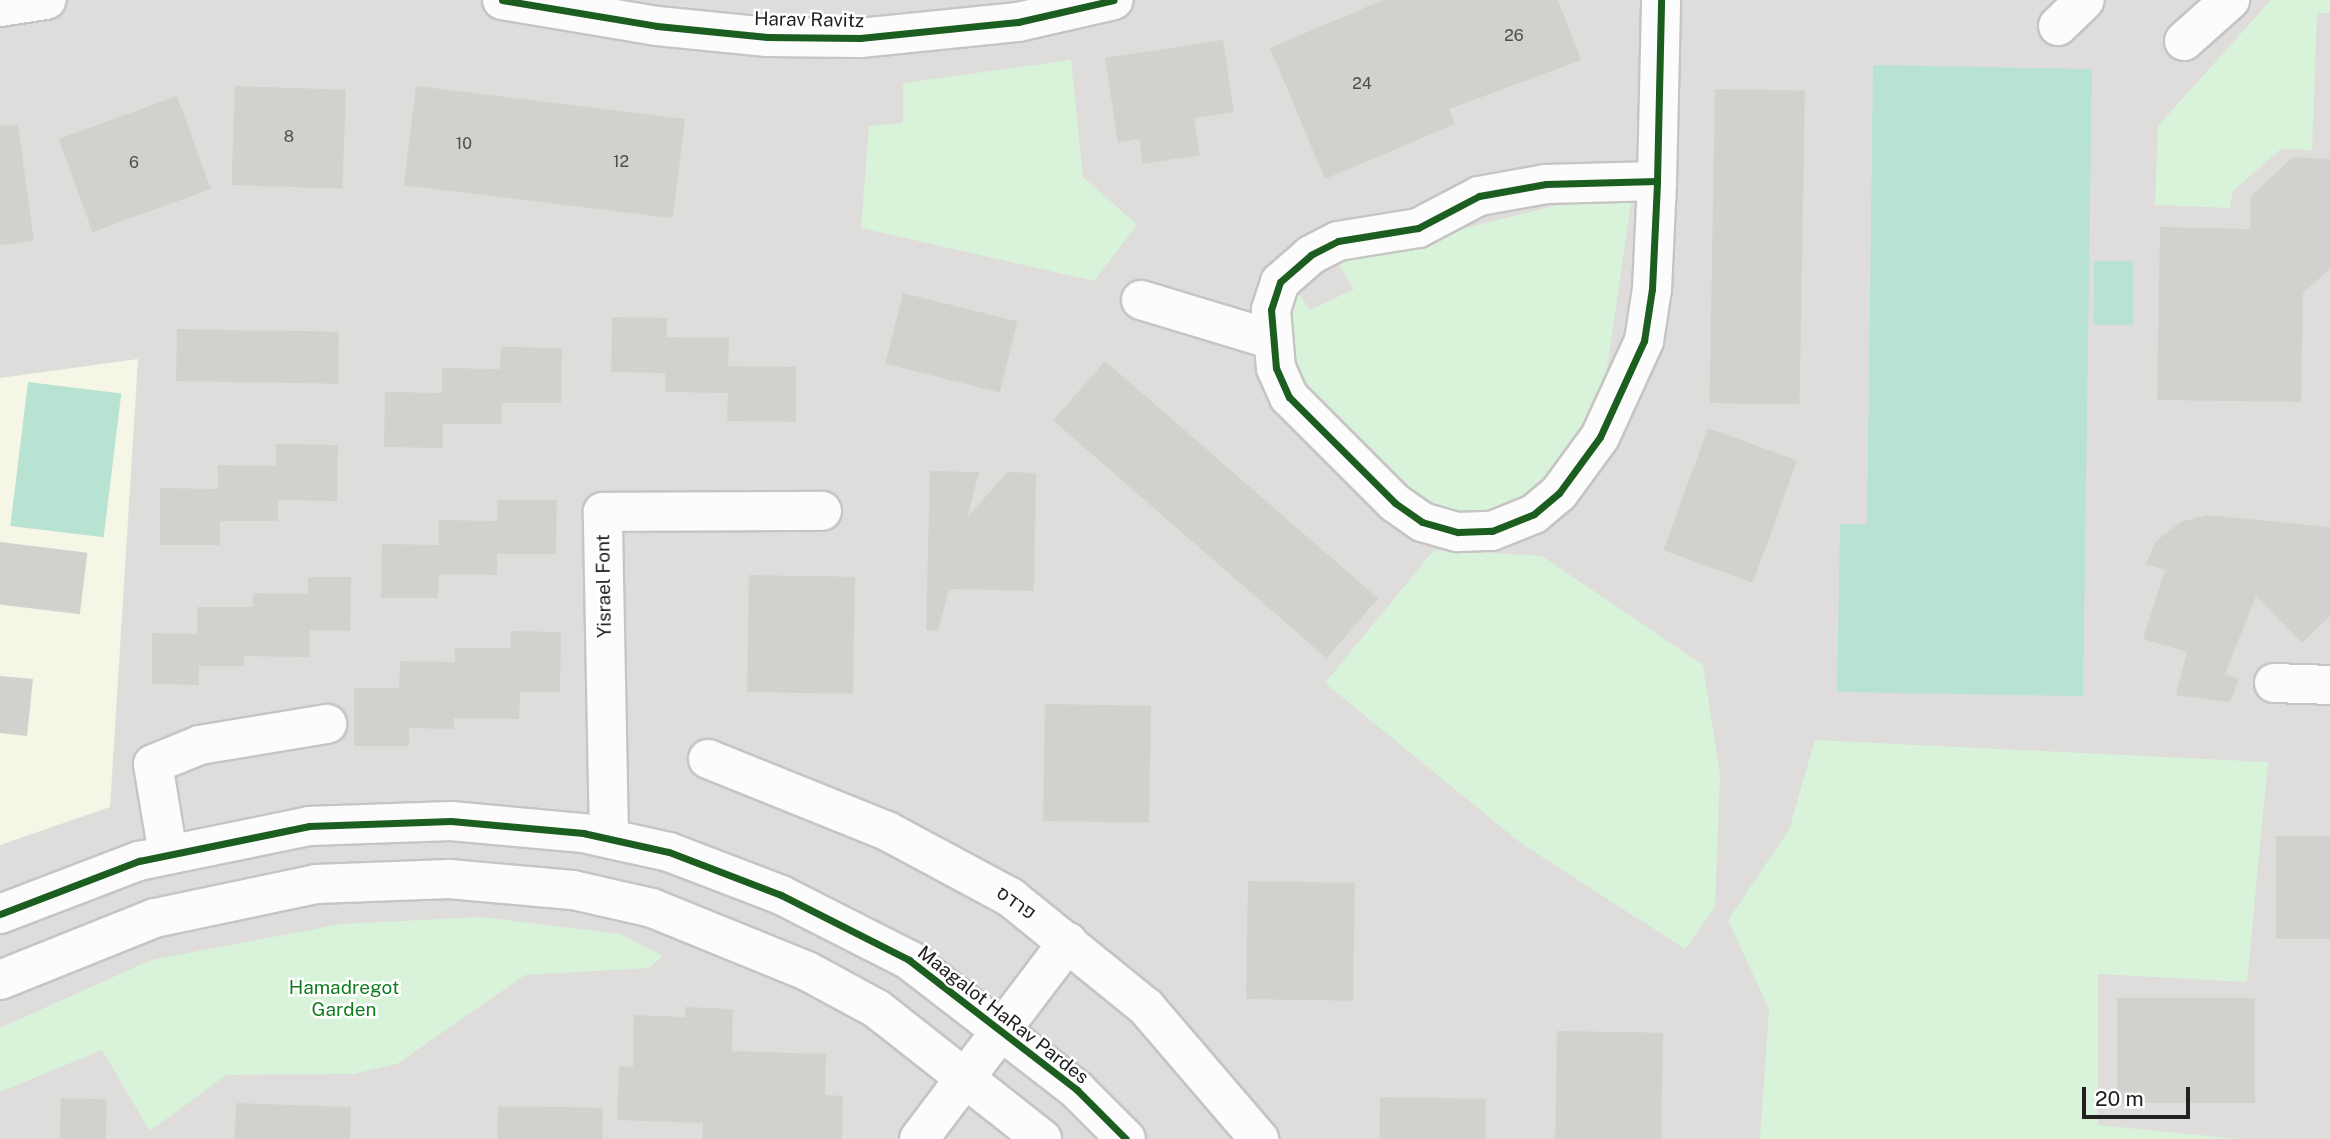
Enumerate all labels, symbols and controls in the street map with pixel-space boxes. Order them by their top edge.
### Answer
street label: Harav Ravitz [754,8,864,32]
house number: 26 [1504,26,1524,46]
house number: 24 [1352,74,1372,94]
house number: 8 [284,127,294,147]
house number: 10 [456,134,472,154]
house number: 12 [613,152,629,172]
house number: 6 [129,153,139,173]
street label: Yisrael Font [592,534,616,638]
street label: פרדס [992,881,1040,925]
street label: Maagalot HaRav Pardes [913,941,1093,1089]
park label: Hamadregot Garden [289,977,399,1021]
scale bar [2085,1072,2194,1116]
text: 20 m [2095,1086,2144,1111]

